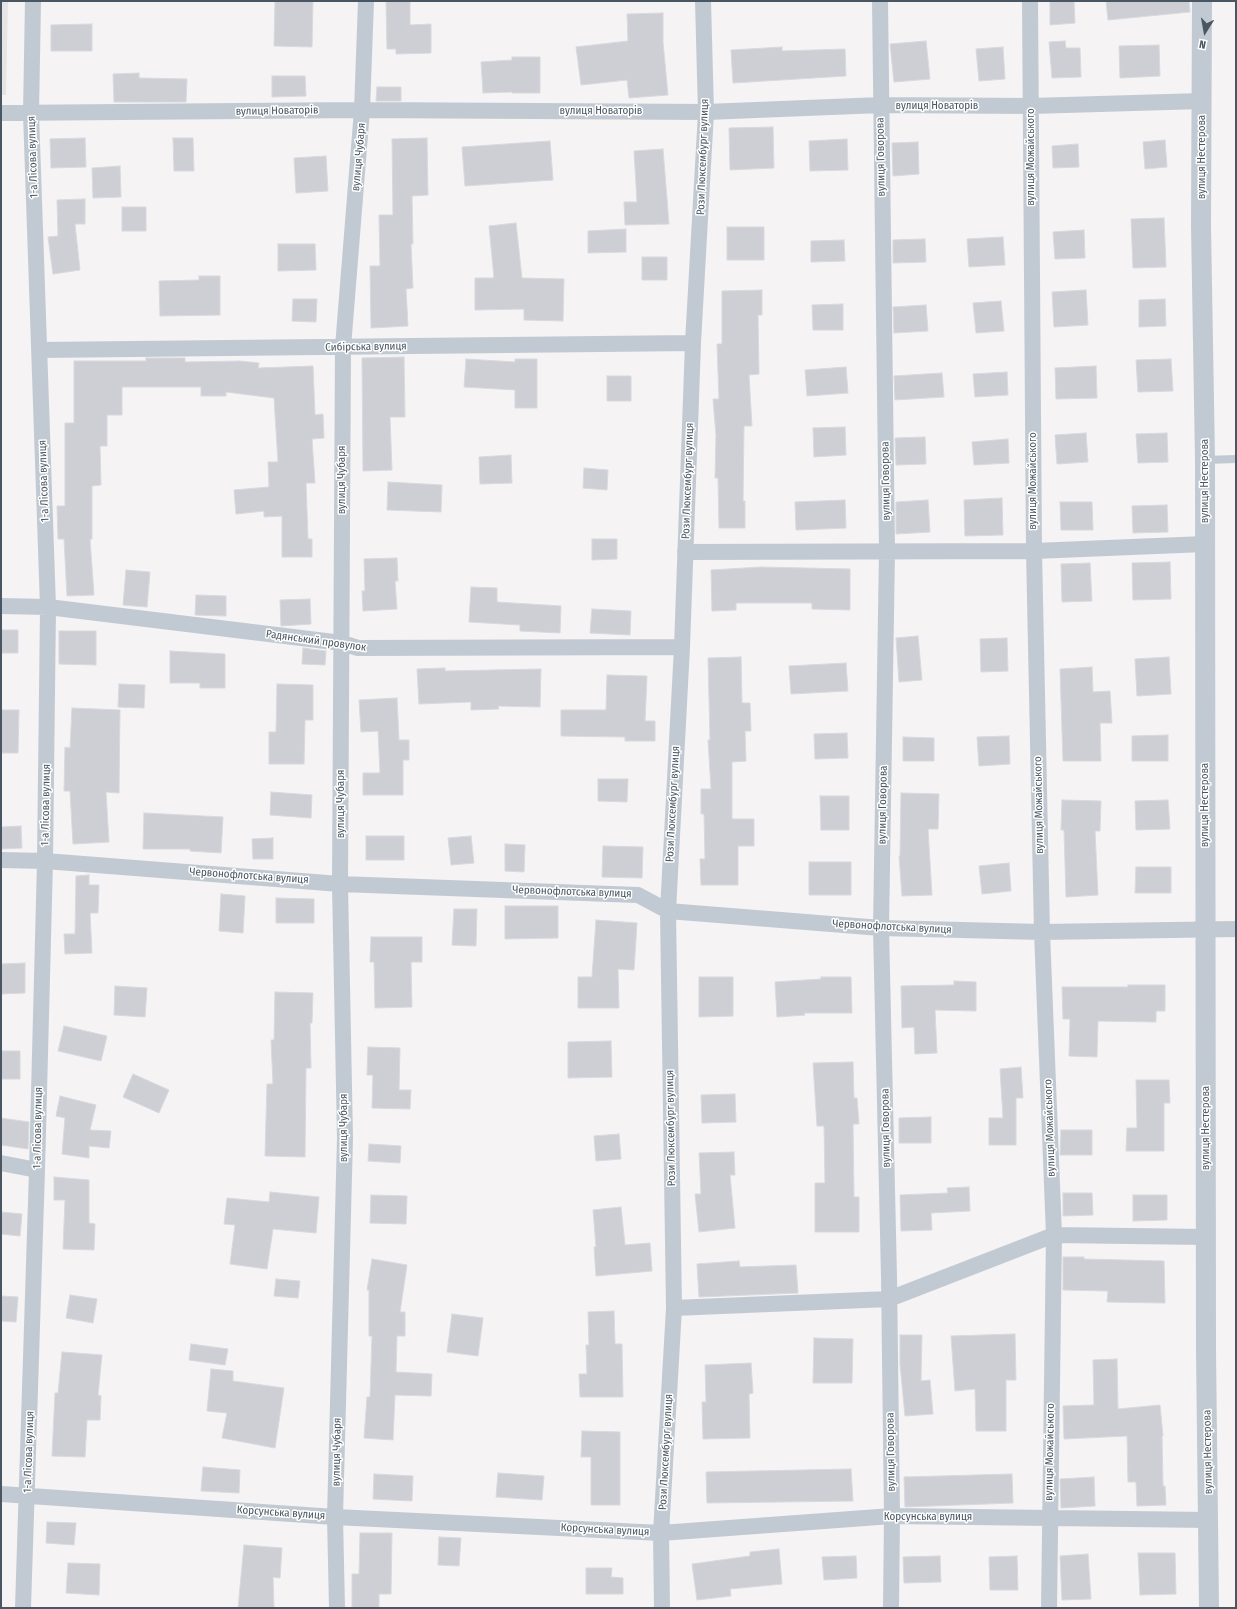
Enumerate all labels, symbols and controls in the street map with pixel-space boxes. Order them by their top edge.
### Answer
north arrow [1185,12,1225,52]
text: N [1198,37,1207,51]
street label: Рози Люксембург вулиця [694,99,712,215]
street label: вулиця Новаторів [896,99,978,113]
street label: вулиця Новаторів [236,104,318,118]
street label: вулиця Новаторів [560,104,642,118]
street label: вулиця Можайського [1024,108,1038,206]
street label: вулиця Нестерова [1195,115,1209,199]
street label: 1-а Лісова вулиця [25,116,41,198]
street label: вулиця Говорова [874,117,888,197]
street label: вулиця Чубаря [349,122,369,192]
street label: Сибірська вулиця [325,340,407,354]
street label: Рози Люксембург вулиця [679,423,697,539]
street label: вулиця Можайського [1026,432,1040,530]
street label: вулиця Нестерова [1198,439,1212,523]
street label: 1-а Лісова вулиця [36,440,52,522]
street label: вулиця Говорова [879,441,893,521]
street label: вулиця Чубаря [335,446,349,514]
street label: Радянський провулок [265,627,367,655]
street label: Рози Люксембург вулиця [663,745,683,863]
street label: вулиця Можайського [1032,756,1046,854]
street label: вулиця Нестерова [1198,763,1212,847]
street label: 1-а Лісова вулиця [39,764,53,846]
street label: вулиця Говорова [876,765,890,845]
street label: вулиця Чубаря [334,770,348,838]
street label: Червонофлотська вулиця [189,865,309,887]
street label: Червонофлотська вулиця [512,883,632,901]
street label: Червонофлотська вулиця [832,917,952,937]
street label: Рози Люксембург вулиця [663,1070,679,1186]
street label: вулиця Можайського [1042,1079,1058,1177]
street label: вулиця Нестерова [1199,1086,1213,1170]
street label: 1-а Лісова вулиця [31,1087,45,1169]
street label: вулиця Говорова [879,1088,893,1168]
street label: вулиця Чубаря [337,1094,351,1162]
street label: Рози Люксембург вулиця [656,1393,676,1511]
street label: вулиця Можайського [1043,1403,1057,1501]
street label: вулиця Нестерова [1201,1410,1215,1494]
street label: 1-а Лісова вулиця [21,1411,37,1493]
street label: вулиця Говорова [884,1412,898,1492]
street label: вулиця Чубаря [330,1418,344,1486]
street label: Корсунська вулиця [236,1503,326,1523]
street label: Корсунська вулиця [884,1510,972,1524]
street label: Корсунська вулиця [560,1521,650,1539]

